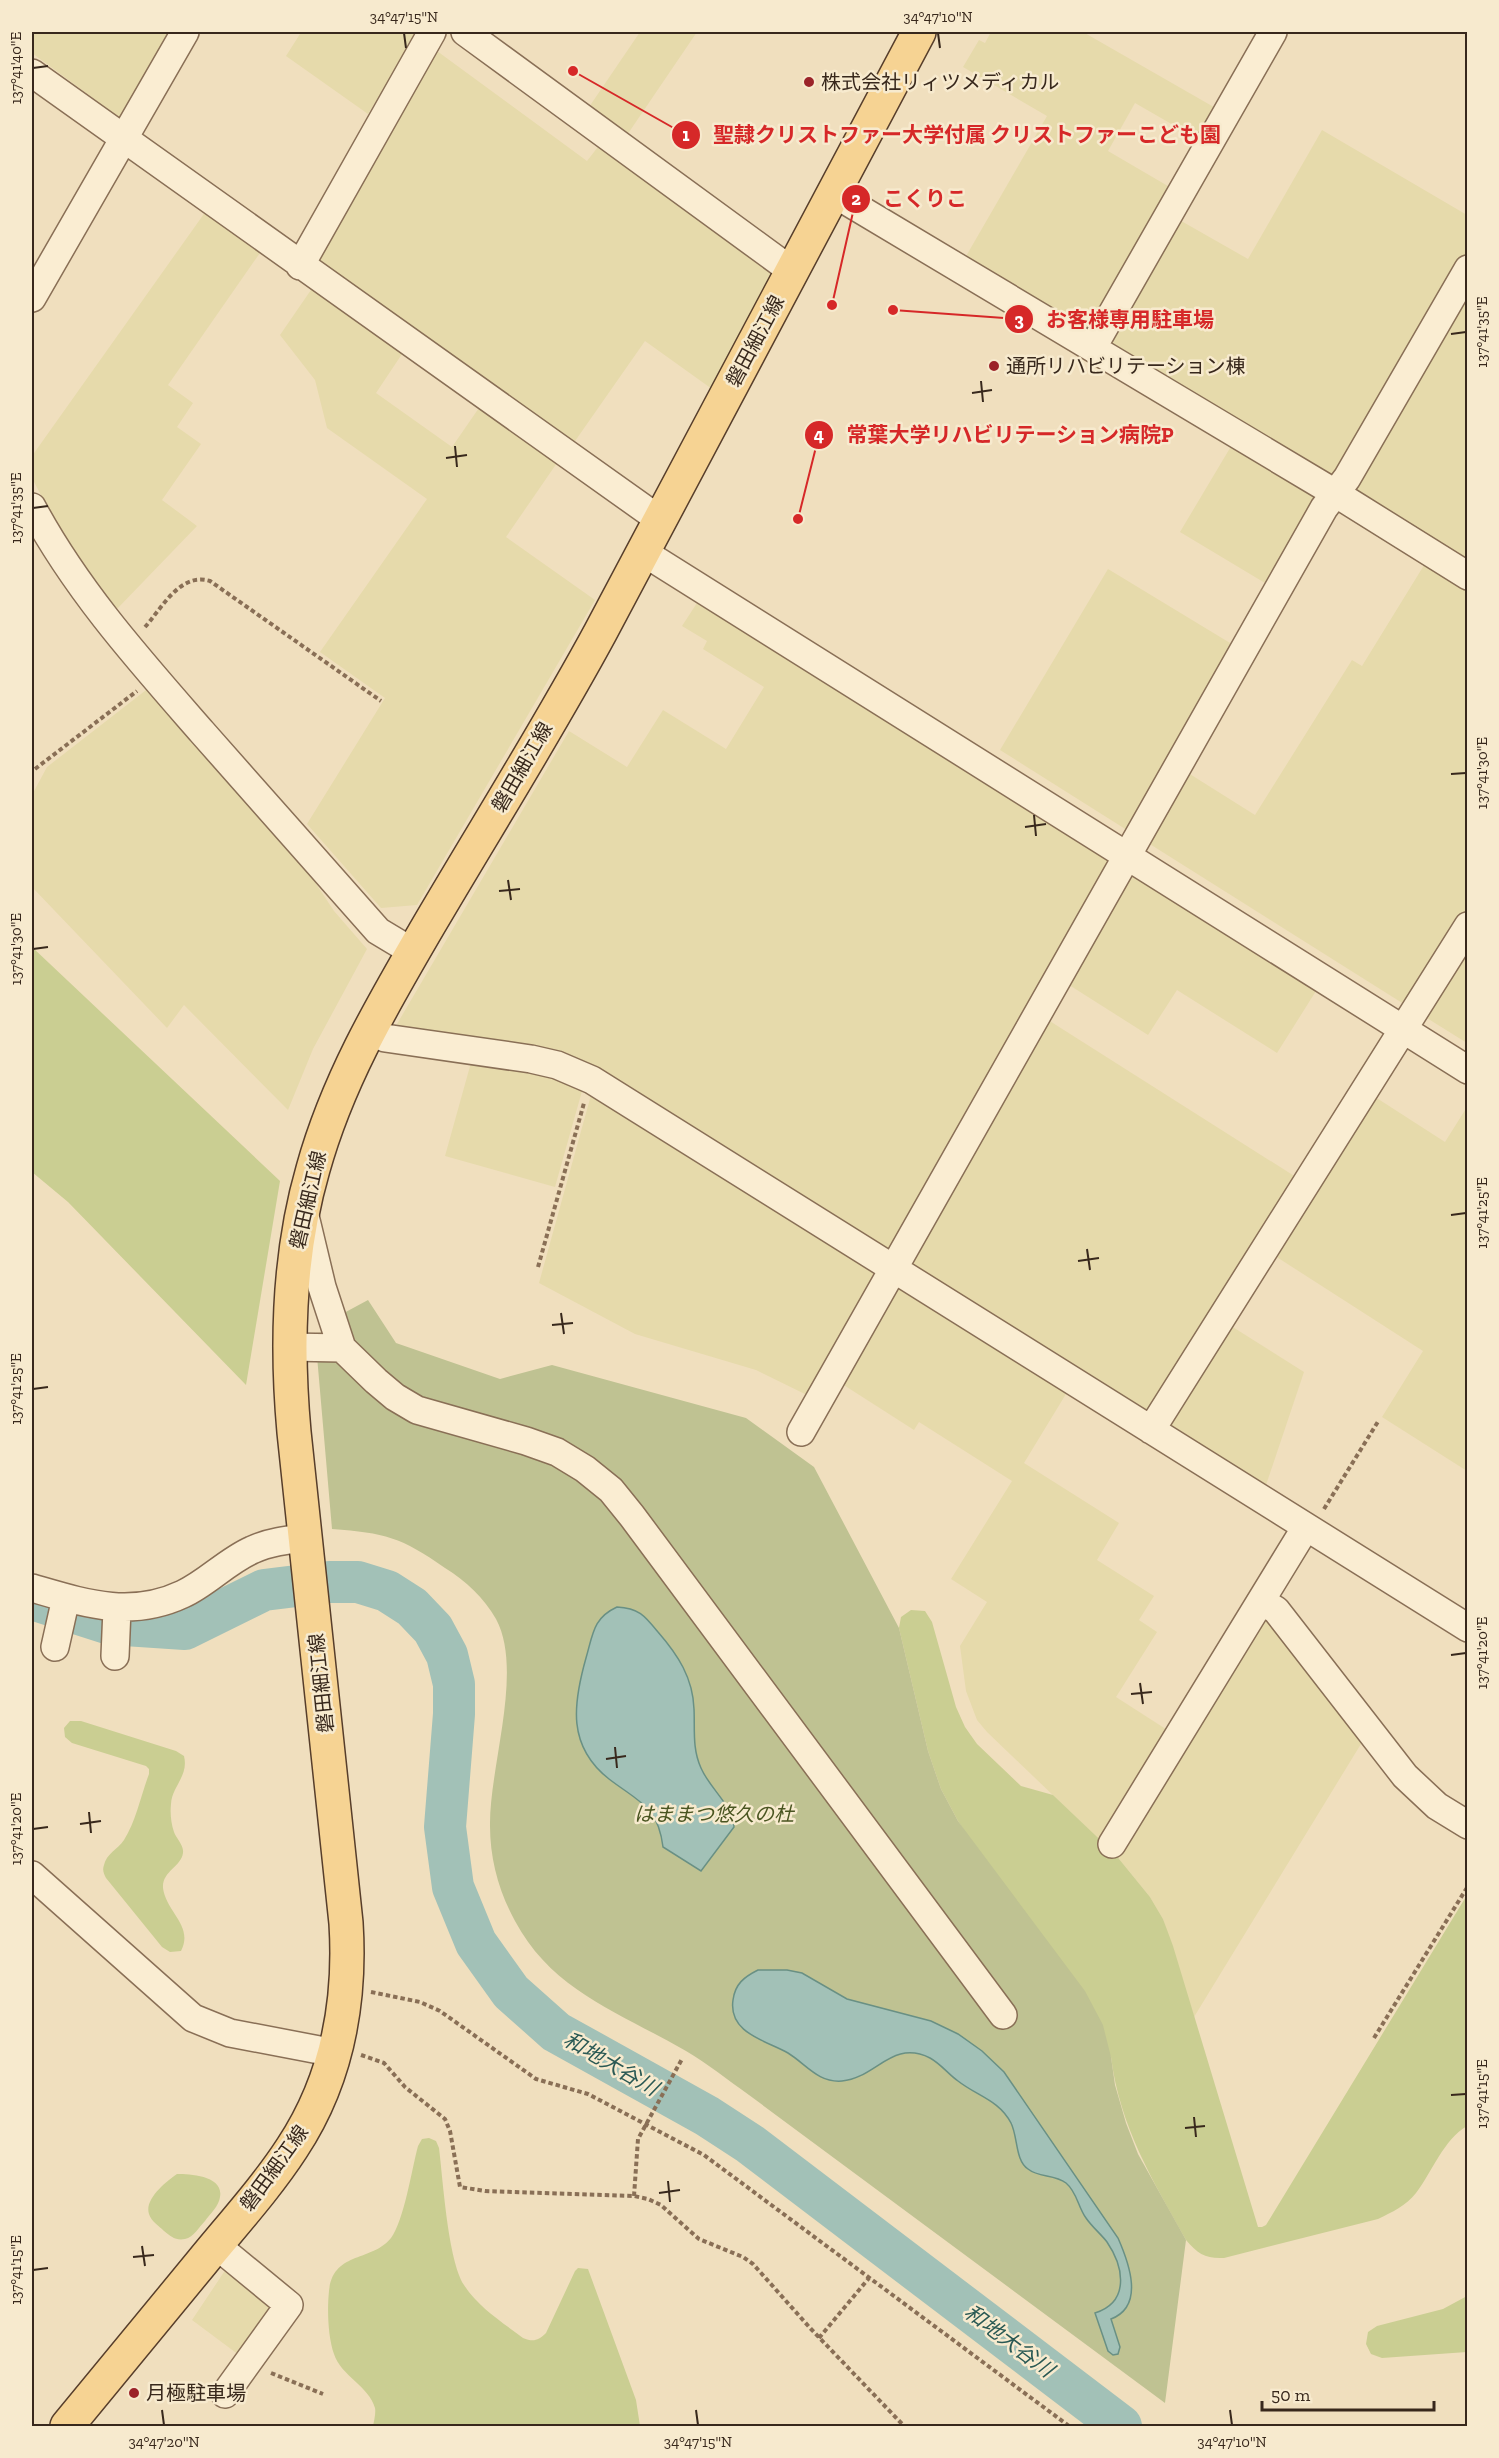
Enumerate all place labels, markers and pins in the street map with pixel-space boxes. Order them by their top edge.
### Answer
place label: 株式会社リィツメディカル [821,70,1060,94]
marker: 株式会社リィツメディカル [802,75,816,89]
callout: 聖隷クリストファー大学付属 クリストファーこども園 [671,115,1232,154]
callout: こくりこ [841,179,979,218]
callout: お客様専用駐車場 [1004,300,1226,339]
place label: 通所リハビリテーション棟 [1006,354,1246,378]
marker: 通所リハビリテーション棟 [987,359,1001,373]
callout: 常葉大学リハビリテーション病院P [804,415,1185,454]
place label: 月極駐車場 [146,2381,246,2405]
marker: 月極駐車場 [127,2386,141,2400]

